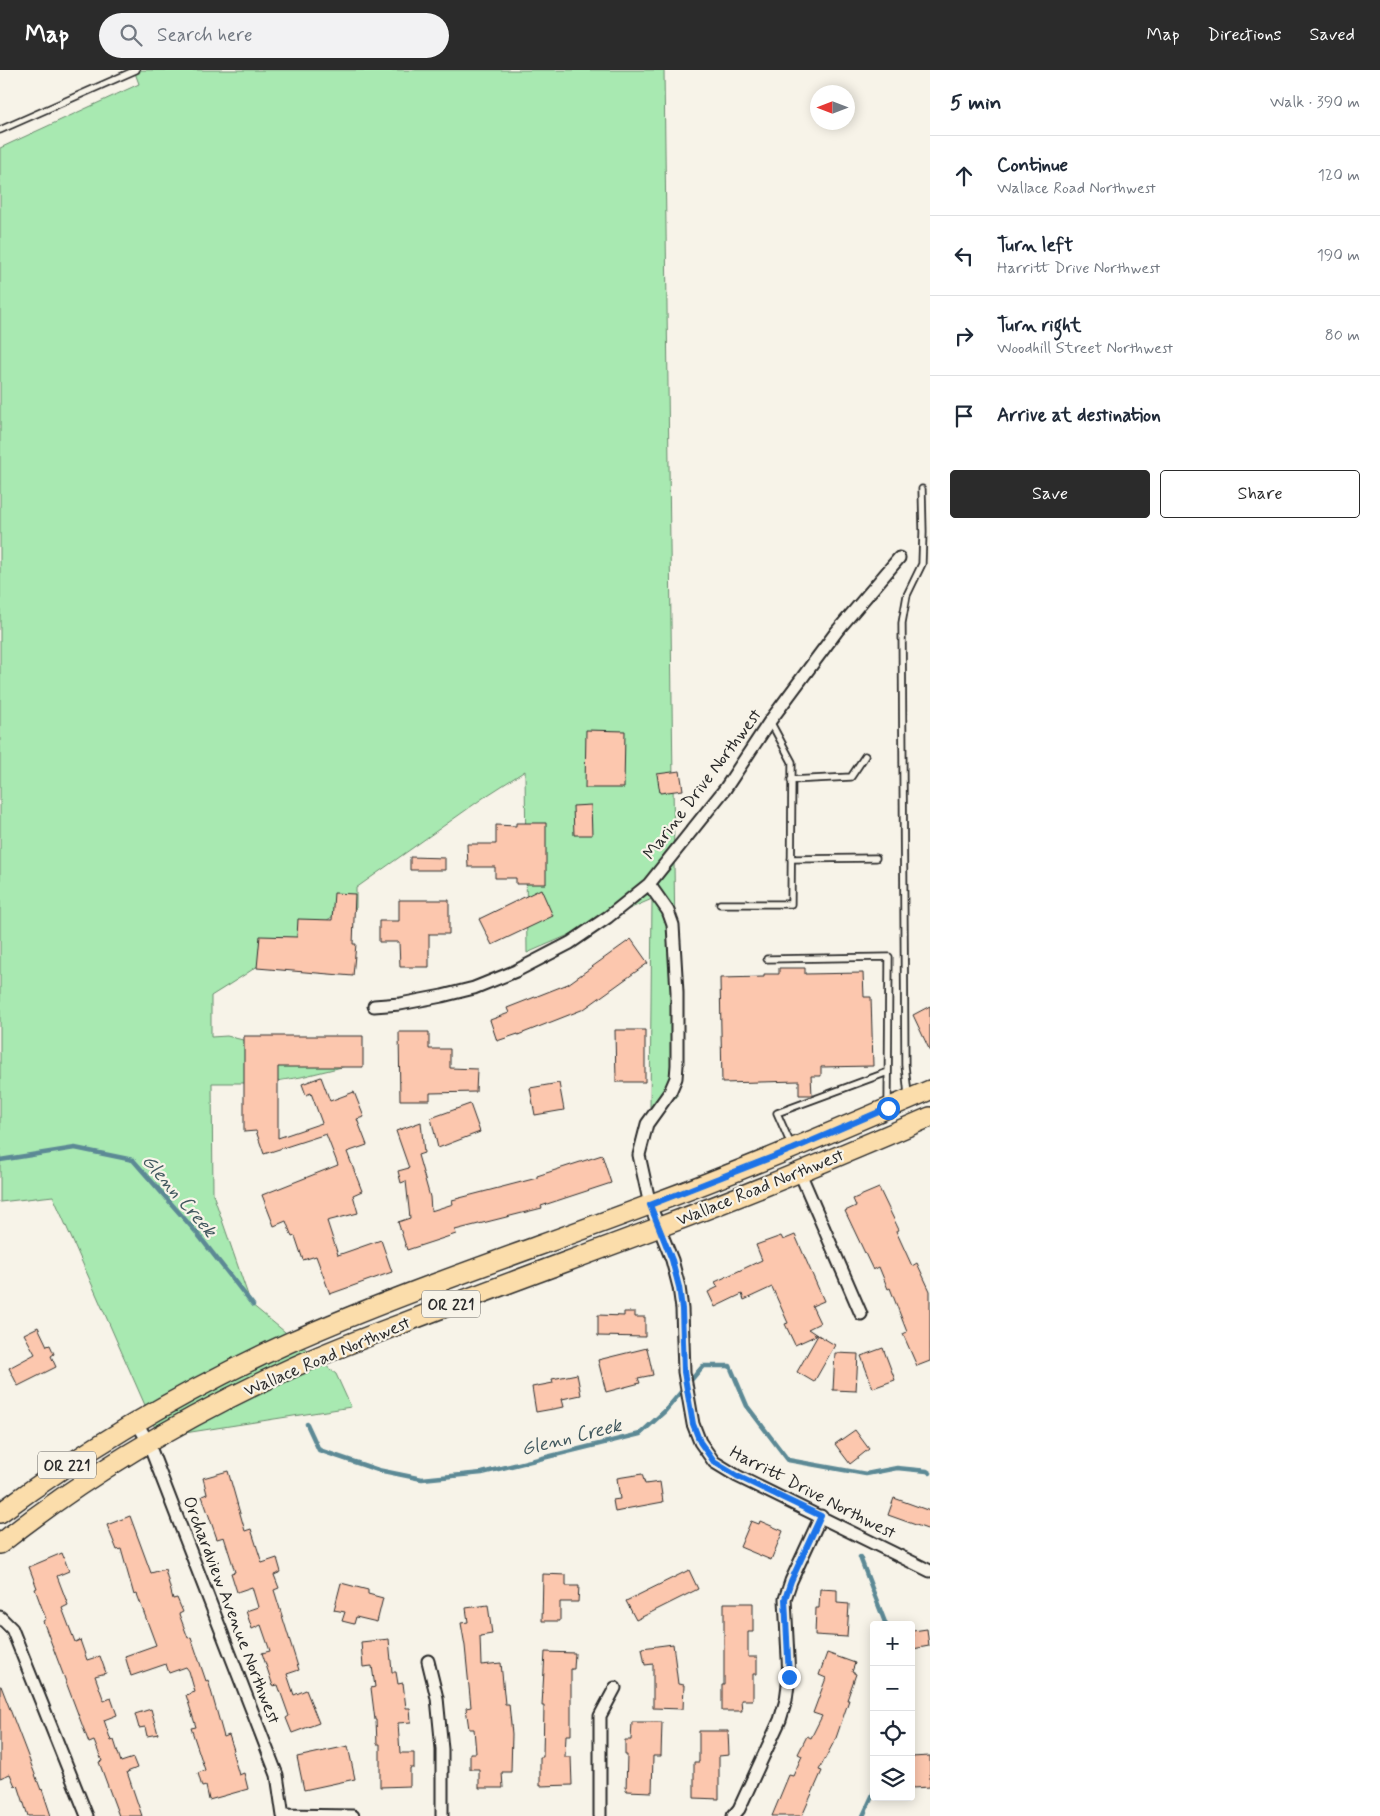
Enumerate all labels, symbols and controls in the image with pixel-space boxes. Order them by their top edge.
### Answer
search box [99,13,449,58]
text: Map [25,20,69,51]
icon: search [117,21,145,49]
text: Search here [157,23,253,48]
text: Map [1147,23,1180,47]
text: Directions [1208,23,1282,47]
text: Saved [1310,23,1355,47]
north arrow [810,85,855,130]
text: 5 min [950,89,1002,117]
text: Walk · 390 m [1270,92,1360,113]
text: Continue [997,153,1068,178]
icon: ahead [950,162,978,190]
text: 120 m [1318,165,1360,186]
text: Wallace Road Northwest [997,178,1156,199]
text: Turn left [997,233,1073,258]
icon: left [950,242,978,270]
text: 190 m [1317,245,1360,266]
text: Harritt Drive Northwest [997,258,1160,279]
text: Turn right [997,313,1081,338]
icon: right [950,322,978,350]
text: 80 m [1325,325,1360,346]
text: Woodhill Street Northwest [997,338,1173,359]
icon: arrive [950,402,978,430]
text: Arrive at destination [997,403,1161,428]
button: Save [950,470,1150,518]
button: Share [1160,470,1360,518]
street label: Marine Drive Northwest [638,704,768,865]
route start [877,1097,900,1120]
street label: Wallace Road Northwest [673,1143,848,1233]
water label: Glenn Creek [136,1149,223,1244]
road number: OR 221 [422,1290,480,1318]
street label: Wallace Road Northwest [240,1311,415,1403]
water label: Glenn Creek [519,1413,625,1462]
street label: Harritt Drive Northwest [725,1441,900,1546]
road number: OR 221 [38,1452,96,1478]
street label: Orchardview Avenue Northwest [176,1493,286,1728]
map controls [870,1621,915,1801]
button: + [870,1621,915,1666]
route end [778,1666,801,1689]
button: − [870,1666,915,1711]
button: locate [870,1711,915,1756]
button: layers [870,1756,915,1801]

